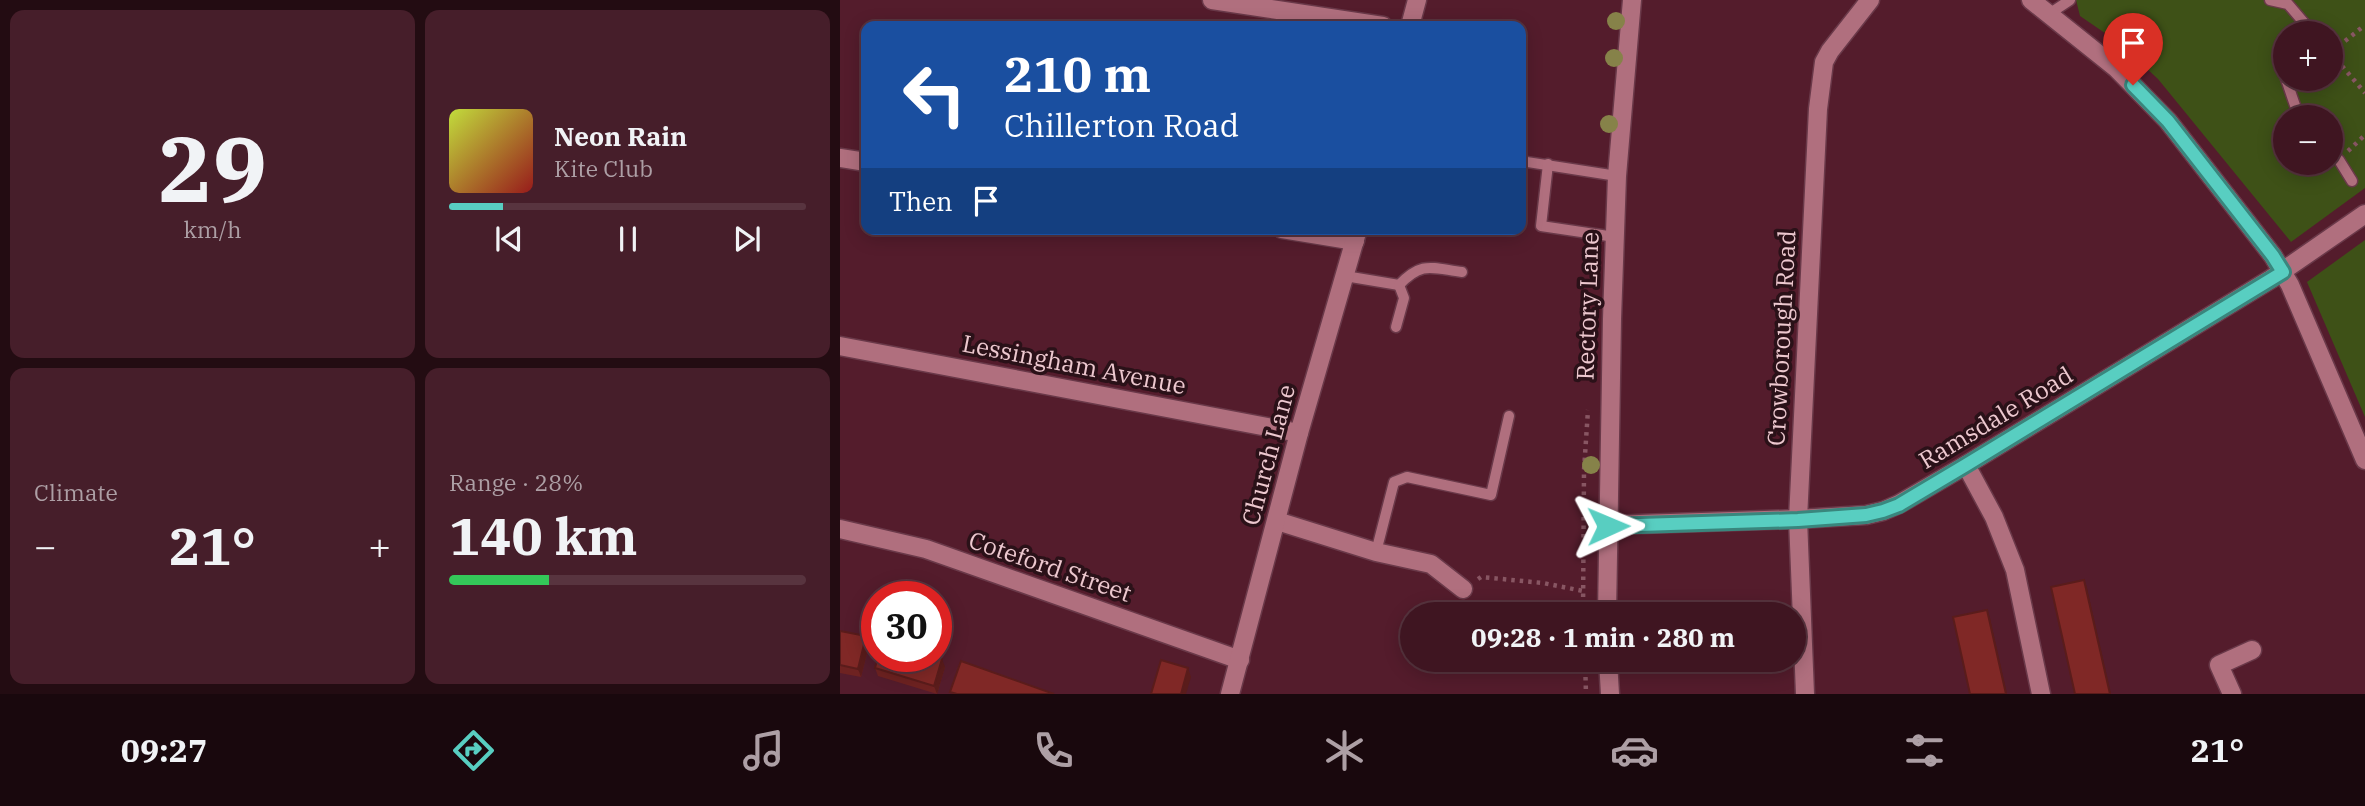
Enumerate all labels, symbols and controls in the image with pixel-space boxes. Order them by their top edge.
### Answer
pin [2103,13,2163,85]
map controls [2273,21,2343,175]
button: + [2273,21,2343,91]
icon: arrive [2114,24,2152,62]
text: 210 m [1004,42,1151,105]
icon: left [889,49,980,140]
text: Chillerton Road [1004,104,1239,146]
button: − [2273,105,2343,175]
text: 29 [158,109,267,227]
text: Neon Rain [554,119,687,153]
text: Kite Club [554,153,653,183]
icon: arrive [967,182,1005,220]
text: Then [889,184,953,218]
text: km/h [183,214,242,244]
icon: previous [490,220,528,258]
icon: pause [609,220,647,258]
icon: next [728,220,766,258]
street label: Crowborough Road [1759,229,1803,447]
street label: Rectory Lane [1568,231,1606,381]
street label: Lessingham Avenue [960,327,1189,401]
street label: Ramsdale Road [1913,359,2078,476]
street label: Church Lane [1234,381,1302,529]
text: Range · 28% [449,467,583,497]
text: Climate [34,477,118,507]
position arrow [1571,489,1645,563]
text: 140 km [449,502,638,569]
text: 21° [169,512,256,579]
text: − [34,521,57,570]
text: + [368,521,391,570]
street label: Coteford Street [965,523,1136,609]
speed limit sign: 30 [861,581,952,672]
text: 09:28 · 1 min · 280 m [1471,620,1735,654]
icon: directions [449,726,498,775]
icon: music [739,726,788,775]
icon: phone [1029,726,1078,775]
icon: climate [1320,726,1369,775]
icon: car [1610,726,1659,775]
icon: filters [1900,726,1949,775]
text: 09:27 [121,729,207,771]
text: 21° [2191,729,2244,771]

